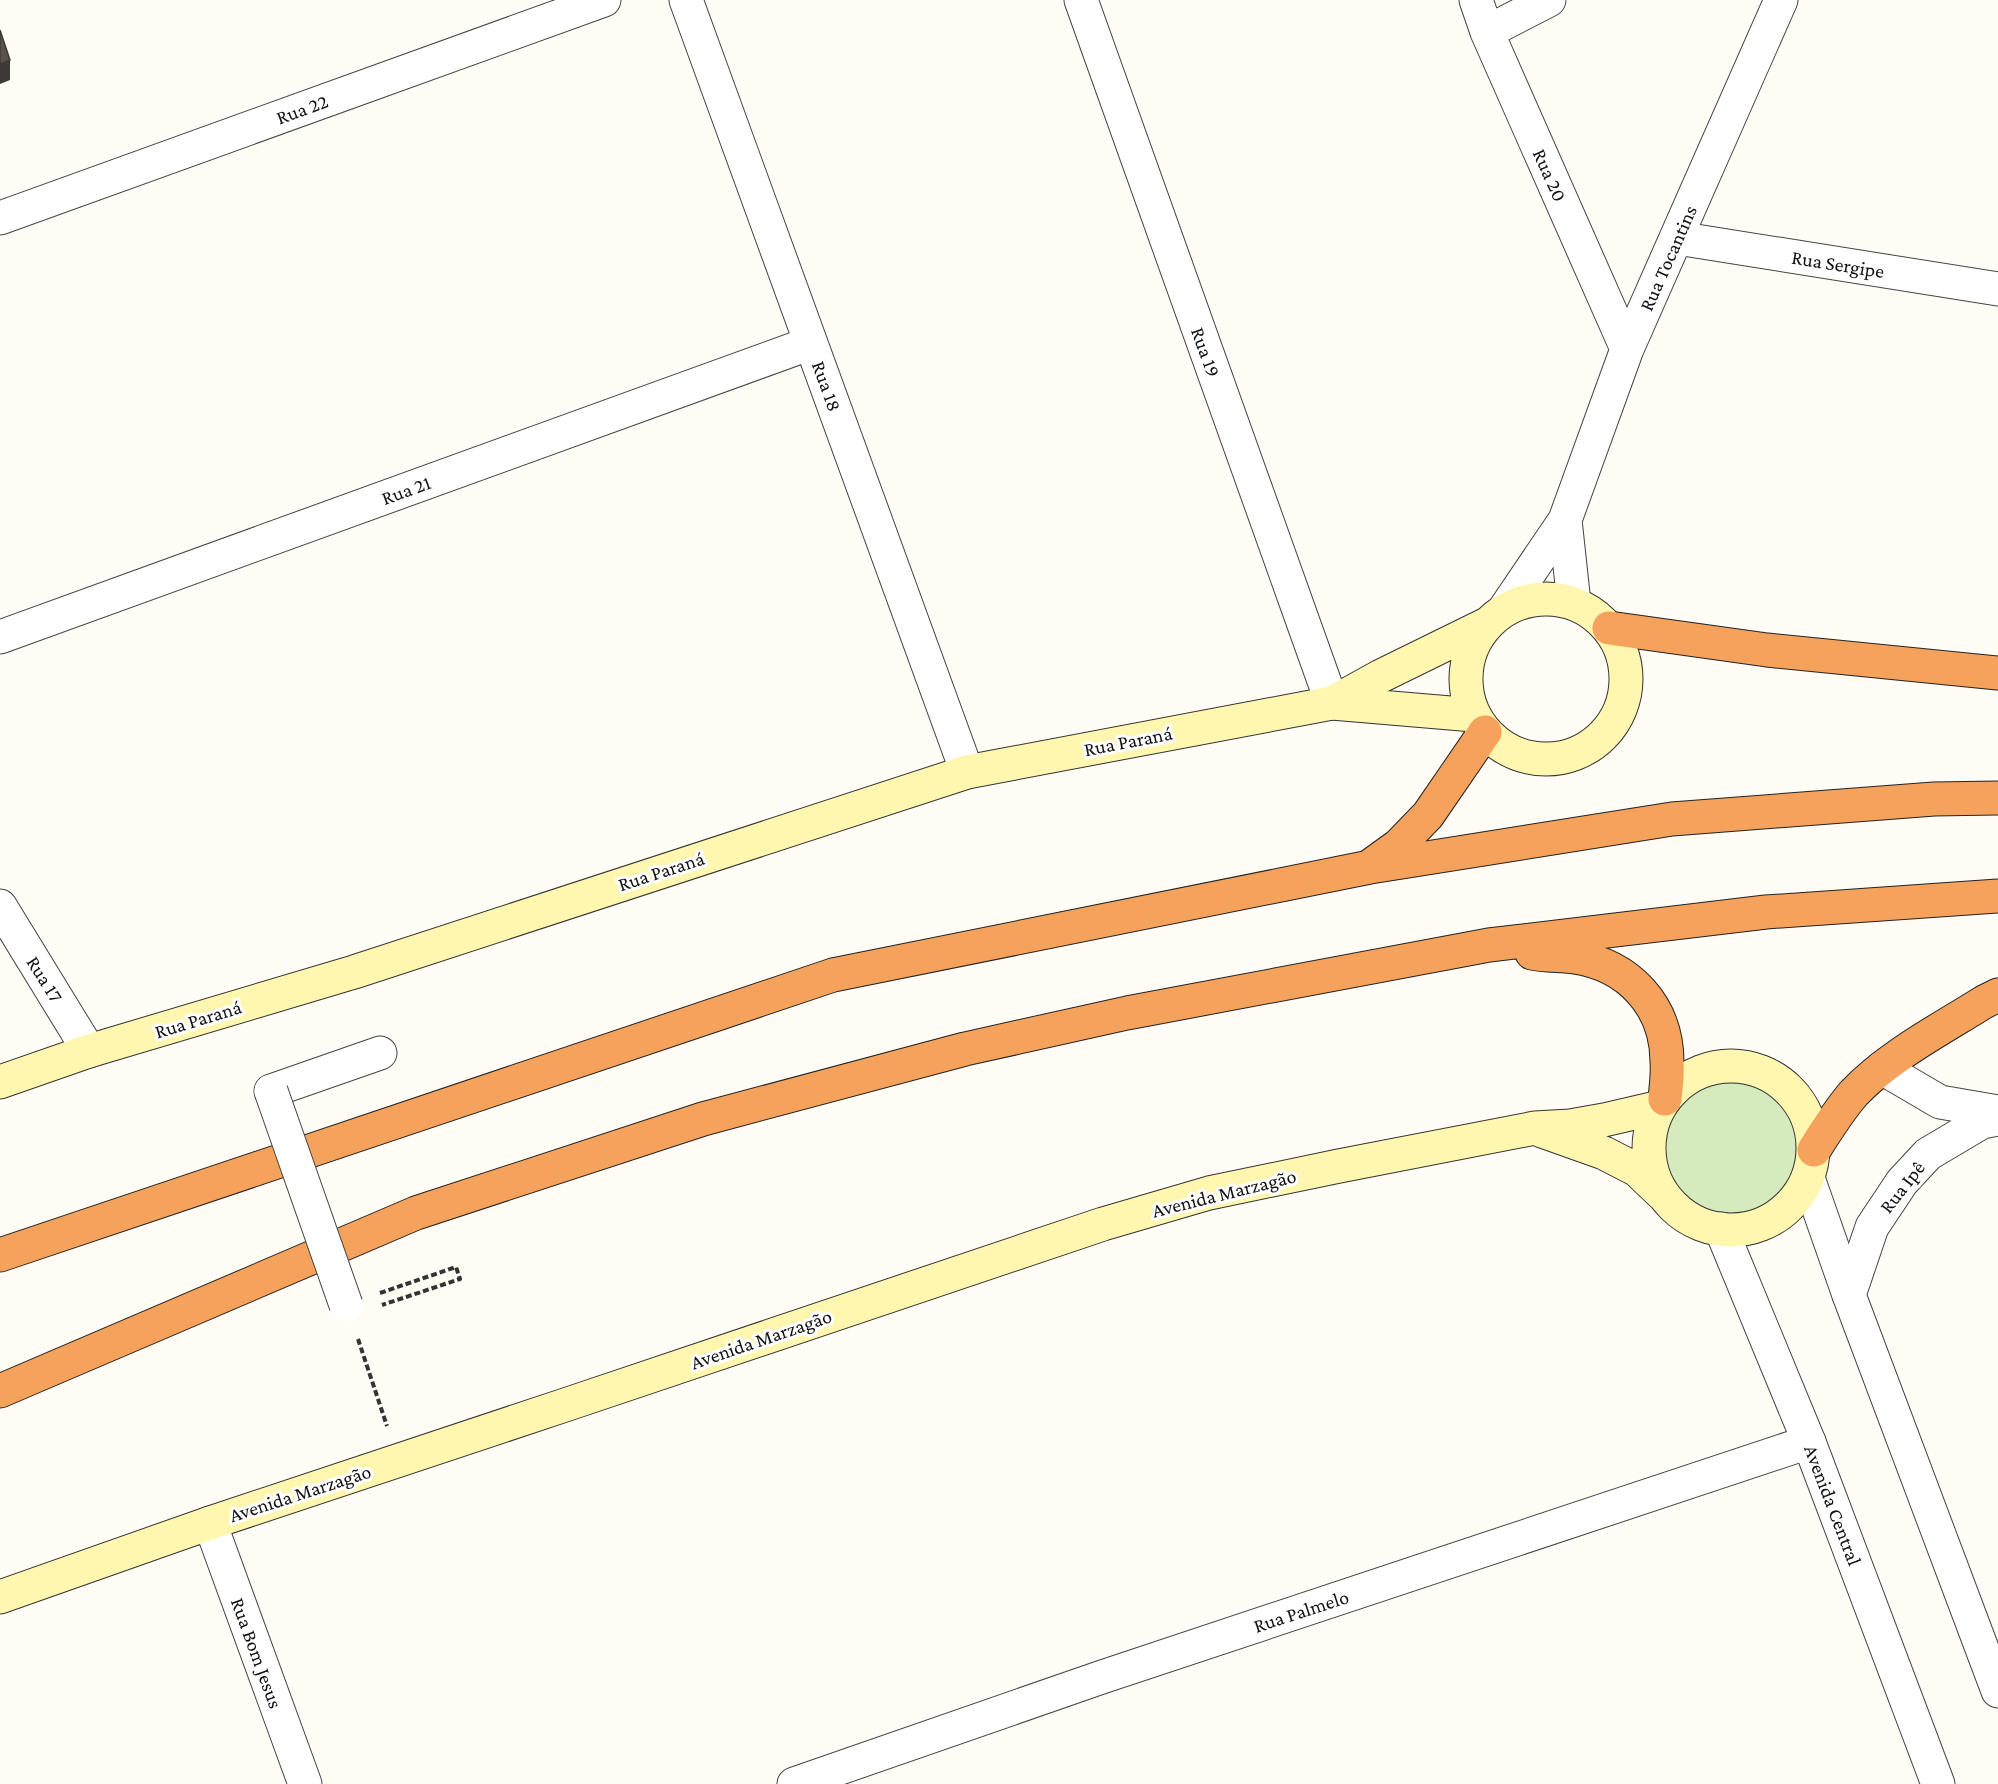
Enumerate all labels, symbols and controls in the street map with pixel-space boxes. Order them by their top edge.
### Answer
street label: Rua 22 [273,90,331,128]
street label: Rua 20 [1529,145,1571,205]
street label: Rua Tocantins [1635,202,1701,314]
street label: Rua Sergipe [1790,246,1886,283]
street label: Rua 19 [1187,324,1225,380]
street label: Rua 18 [808,358,846,414]
street label: Rua 21 [378,471,434,509]
street label: Rua Paraná [1082,722,1174,760]
street label: Rua Paraná [615,847,707,895]
street label: Rua 17 [22,952,68,1006]
street label: Rua Paraná [152,995,244,1043]
street label: Rua Ipê [1875,1157,1930,1218]
street label: Avenida Marzagão [1150,1164,1299,1223]
street label: Avenida Marzagão [688,1305,835,1374]
street label: Avenida Central [1800,1442,1866,1568]
street label: Avenida Marzagão [226,1460,374,1527]
street label: Rua Palmelo [1251,1585,1351,1637]
street label: Rua Bom Jesus [226,1595,287,1712]

